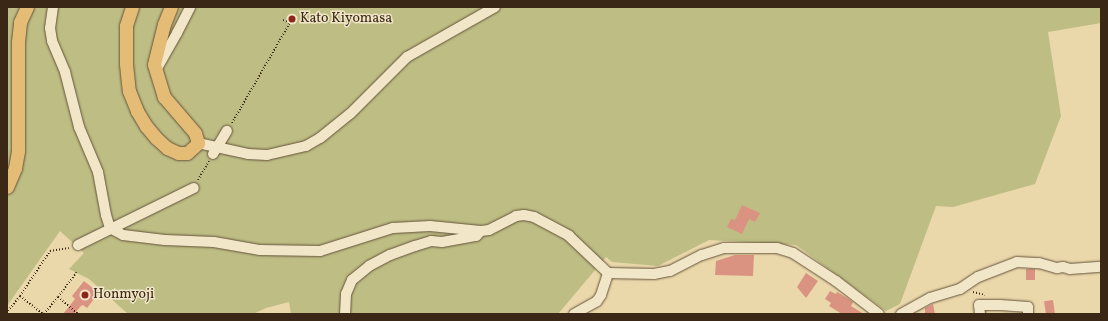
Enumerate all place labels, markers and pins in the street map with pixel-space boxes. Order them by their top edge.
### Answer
place label: Kato Kiyomasa [300,11,392,27]
marker: Kato Kiyomasa [287,14,297,24]
place label: Honmyoji [93,287,154,303]
marker: Honmyoji [80,290,90,300]

